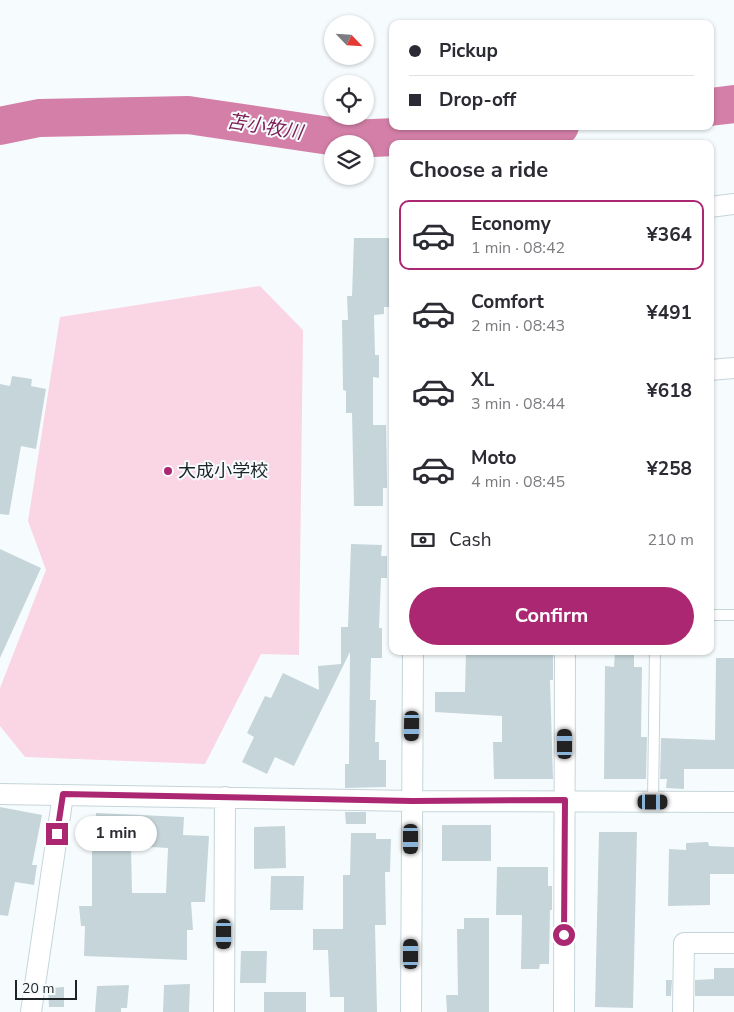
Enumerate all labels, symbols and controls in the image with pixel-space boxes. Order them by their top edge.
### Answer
north arrow [324,15,374,65]
map controls [324,15,374,185]
text: Pickup [439,38,498,64]
button: locate [324,75,374,125]
text: Drop-off [439,87,516,113]
water label: 苫小牧川 [225,108,306,146]
button: layers [324,135,374,185]
text: Choose a ride [409,155,548,185]
text: Economy [471,211,551,237]
icon: car [411,213,456,258]
text: ¥364 [646,222,692,248]
text: 1 min · 08:42 [471,237,565,259]
text: Comfort [471,289,544,315]
icon: car [411,291,456,336]
text: ¥491 [646,300,692,326]
text: 2 min · 08:43 [471,315,565,337]
text: XL [471,367,494,393]
icon: car [411,369,456,414]
text: ¥618 [646,378,692,404]
text: 3 min · 08:44 [471,393,565,415]
text: Moto [471,445,517,471]
icon: car [411,447,456,492]
text: ¥258 [646,456,692,482]
place label: 大成小学校 [178,459,268,483]
marker: 大成小学校 [162,465,174,477]
text: 4 min · 08:45 [471,471,565,493]
icon: cash [409,526,437,554]
text: Cash [449,527,491,553]
text: 210 m [647,529,694,551]
button: Confirm [409,587,694,645]
car [404,711,419,741]
car [557,729,572,759]
car [638,795,668,810]
callout: 1 min [74,816,157,852]
text: 1 min [95,822,137,844]
route end [46,823,68,845]
car [403,824,418,854]
car [216,919,231,949]
route start [553,924,575,946]
car [403,939,418,969]
scale bar [15,977,78,1000]
text: 20 m [22,979,54,998]

